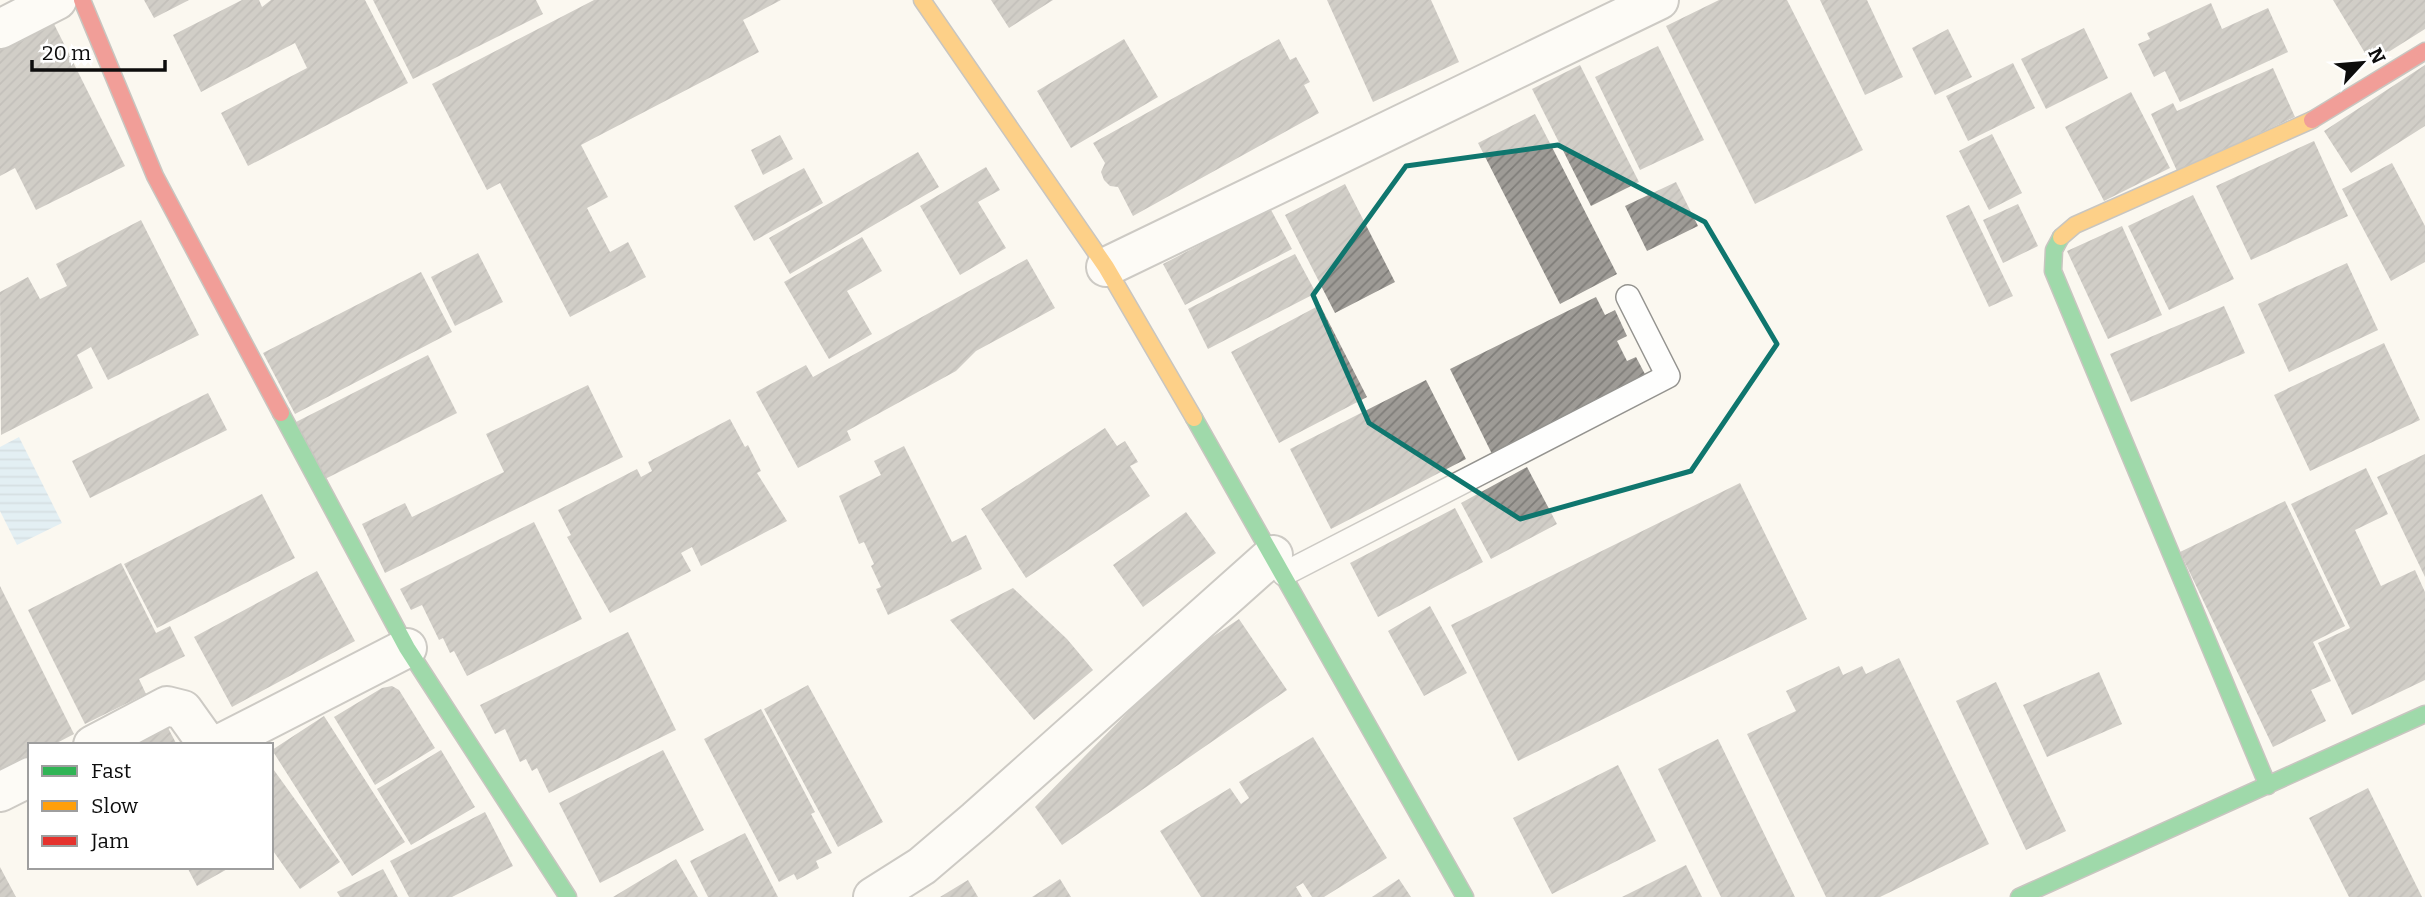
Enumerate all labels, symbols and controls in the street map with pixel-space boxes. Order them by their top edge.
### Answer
scale bar [32,28,164,72]
north arrow [2327,28,2397,98]
text: 20 m [42,40,91,66]
text: N [2363,44,2391,68]
legend [28,743,273,869]
text: Fast [91,758,132,784]
text: Slow [91,793,138,819]
text: Jam [90,828,129,854]

